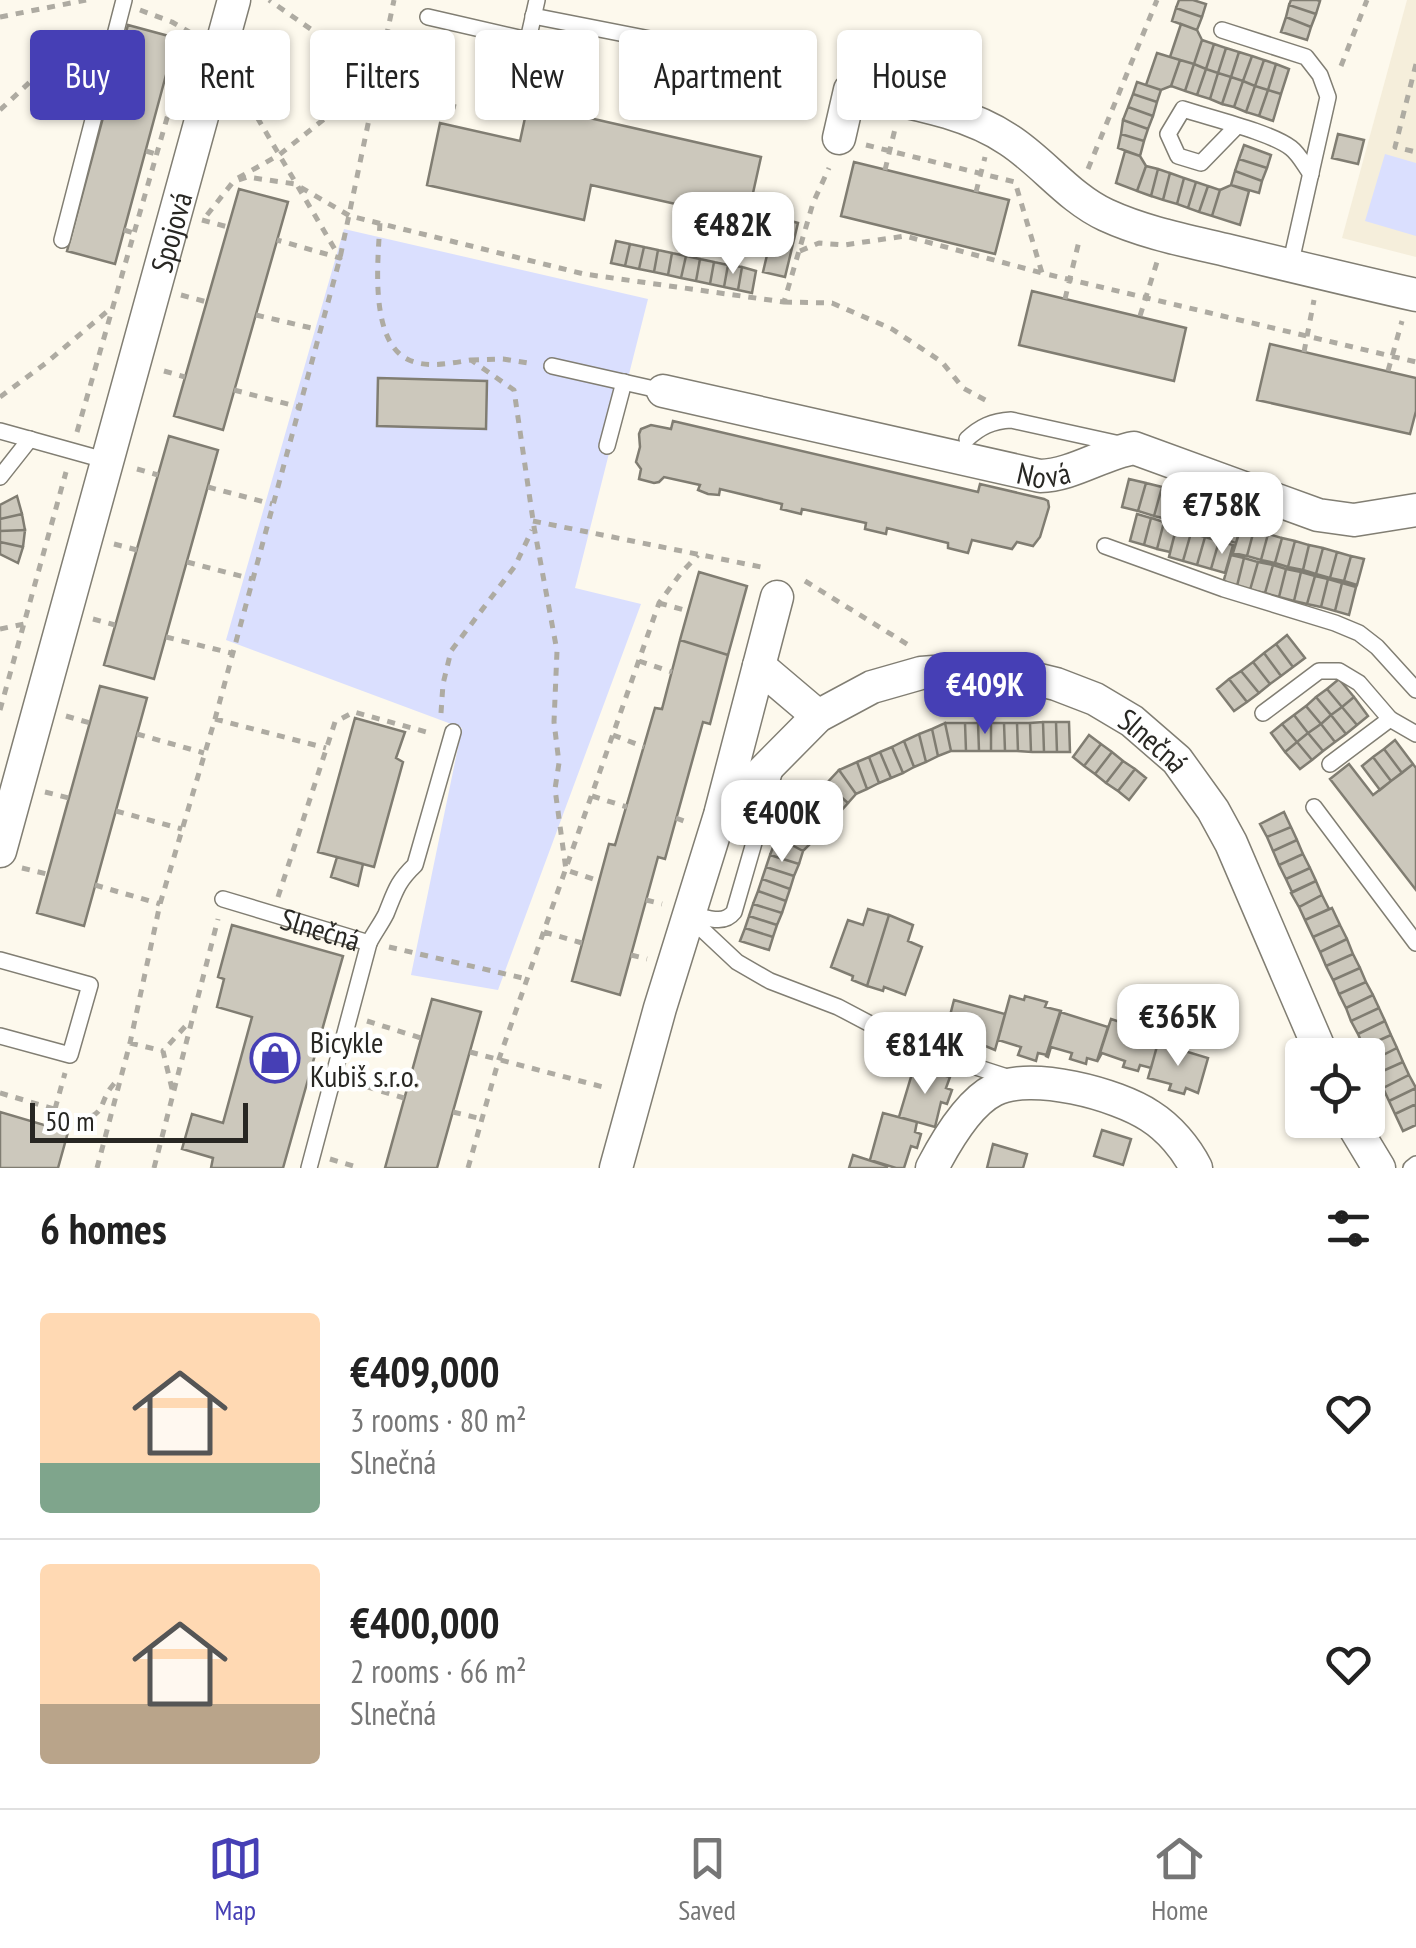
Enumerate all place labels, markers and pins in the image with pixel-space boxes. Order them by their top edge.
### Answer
pin: €482K [663,192,803,277]
pin: €758K [1152,472,1292,557]
pin: €409K [915,652,1055,737]
pin: €400K [712,780,852,865]
pin: €365K [1108,984,1248,1069]
pin: €814K [855,1012,995,1097]
place label: Bicykle Kubiš s.r.o. [310,1022,419,1095]
shop icon: Bicykle Kubiš s.r.o. [249,1032,301,1084]

